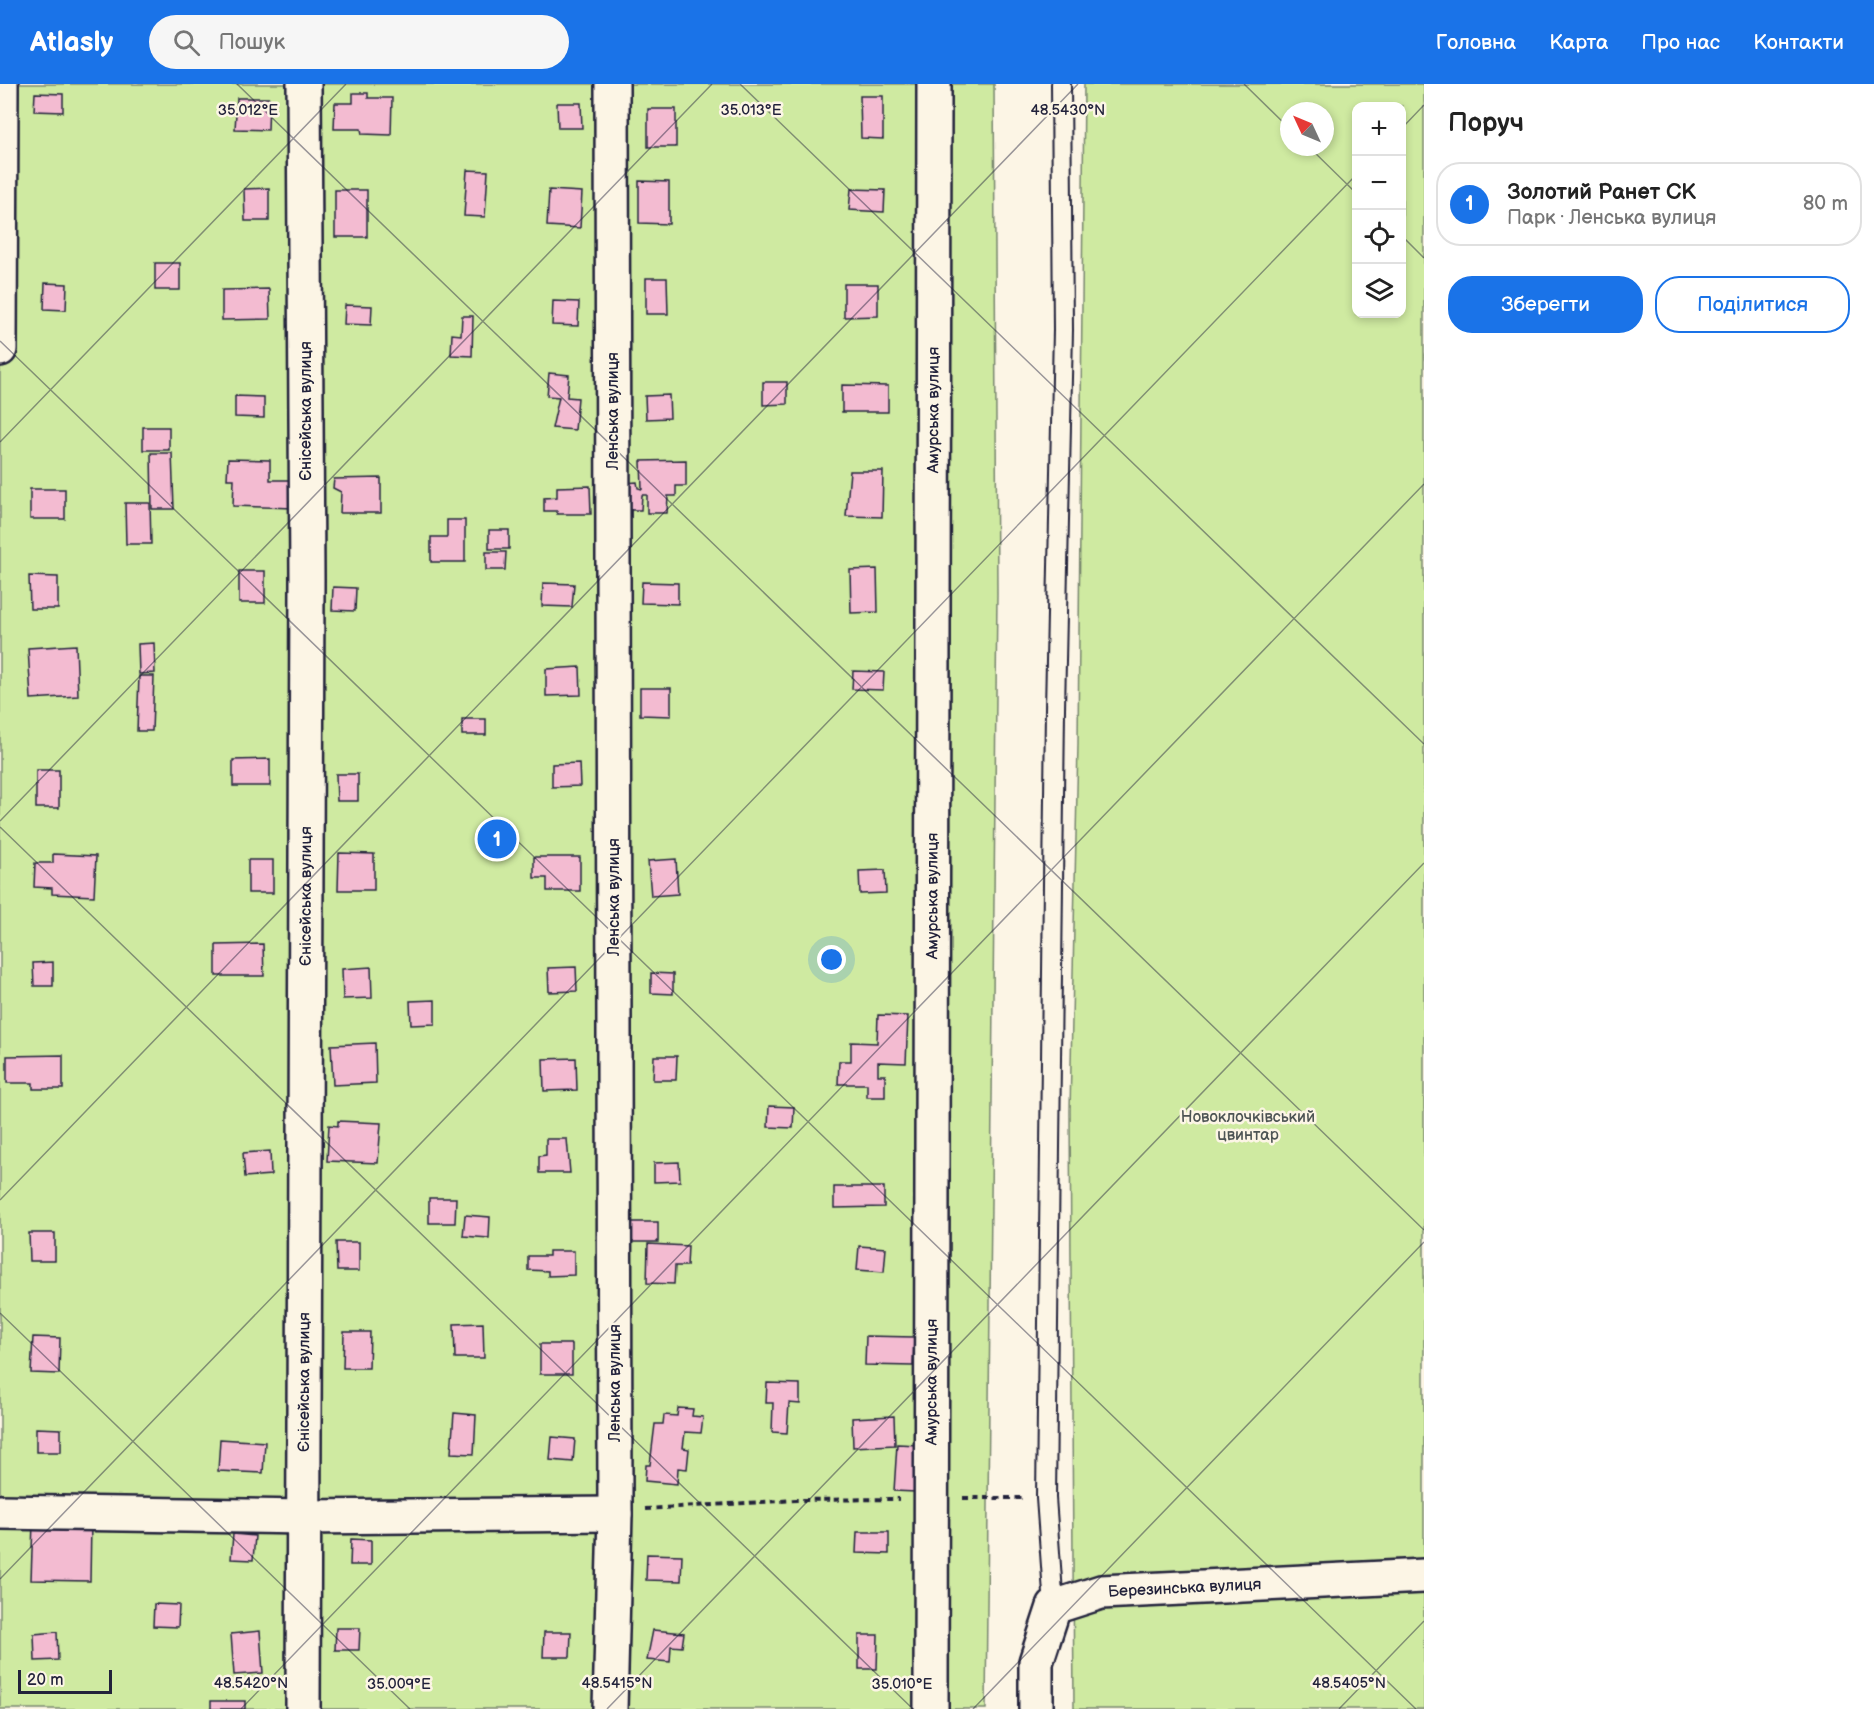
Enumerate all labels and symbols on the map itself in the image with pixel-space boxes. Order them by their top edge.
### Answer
text: 35.012°E [218,101,278,120]
text: 35.013°E [720,101,782,120]
text: 48.5430°N [1031,101,1105,120]
north arrow [1280,102,1334,156]
street label: Єнісейська вулиця [297,341,316,481]
street label: Амурська вулиця [924,347,943,474]
street label: Ленська вулиця [604,352,623,471]
pin: 1 [478,816,516,861]
street label: Єнісейська вулиця [296,826,316,966]
street label: Амурська вулиця [923,833,942,960]
street label: Ленська вулиця [605,838,624,957]
your location [817,945,846,974]
park label: Новоклочківський цвинтар [1181,1108,1315,1145]
street label: Єнісейська вулиця [294,1312,314,1452]
street label: Амурська вулиця [922,1319,941,1446]
street label: Ленська вулиця [606,1324,625,1443]
street label: Березинська вулиця [1108,1575,1262,1601]
scale bar [18,1667,112,1694]
text: 48.5420°N [214,1674,288,1693]
text: 48.5415°N [582,1674,652,1693]
text: 48.5405°N [1312,1674,1386,1693]
text: 35.009°E [367,1675,431,1694]
text: 35.010°E [872,1675,933,1694]

